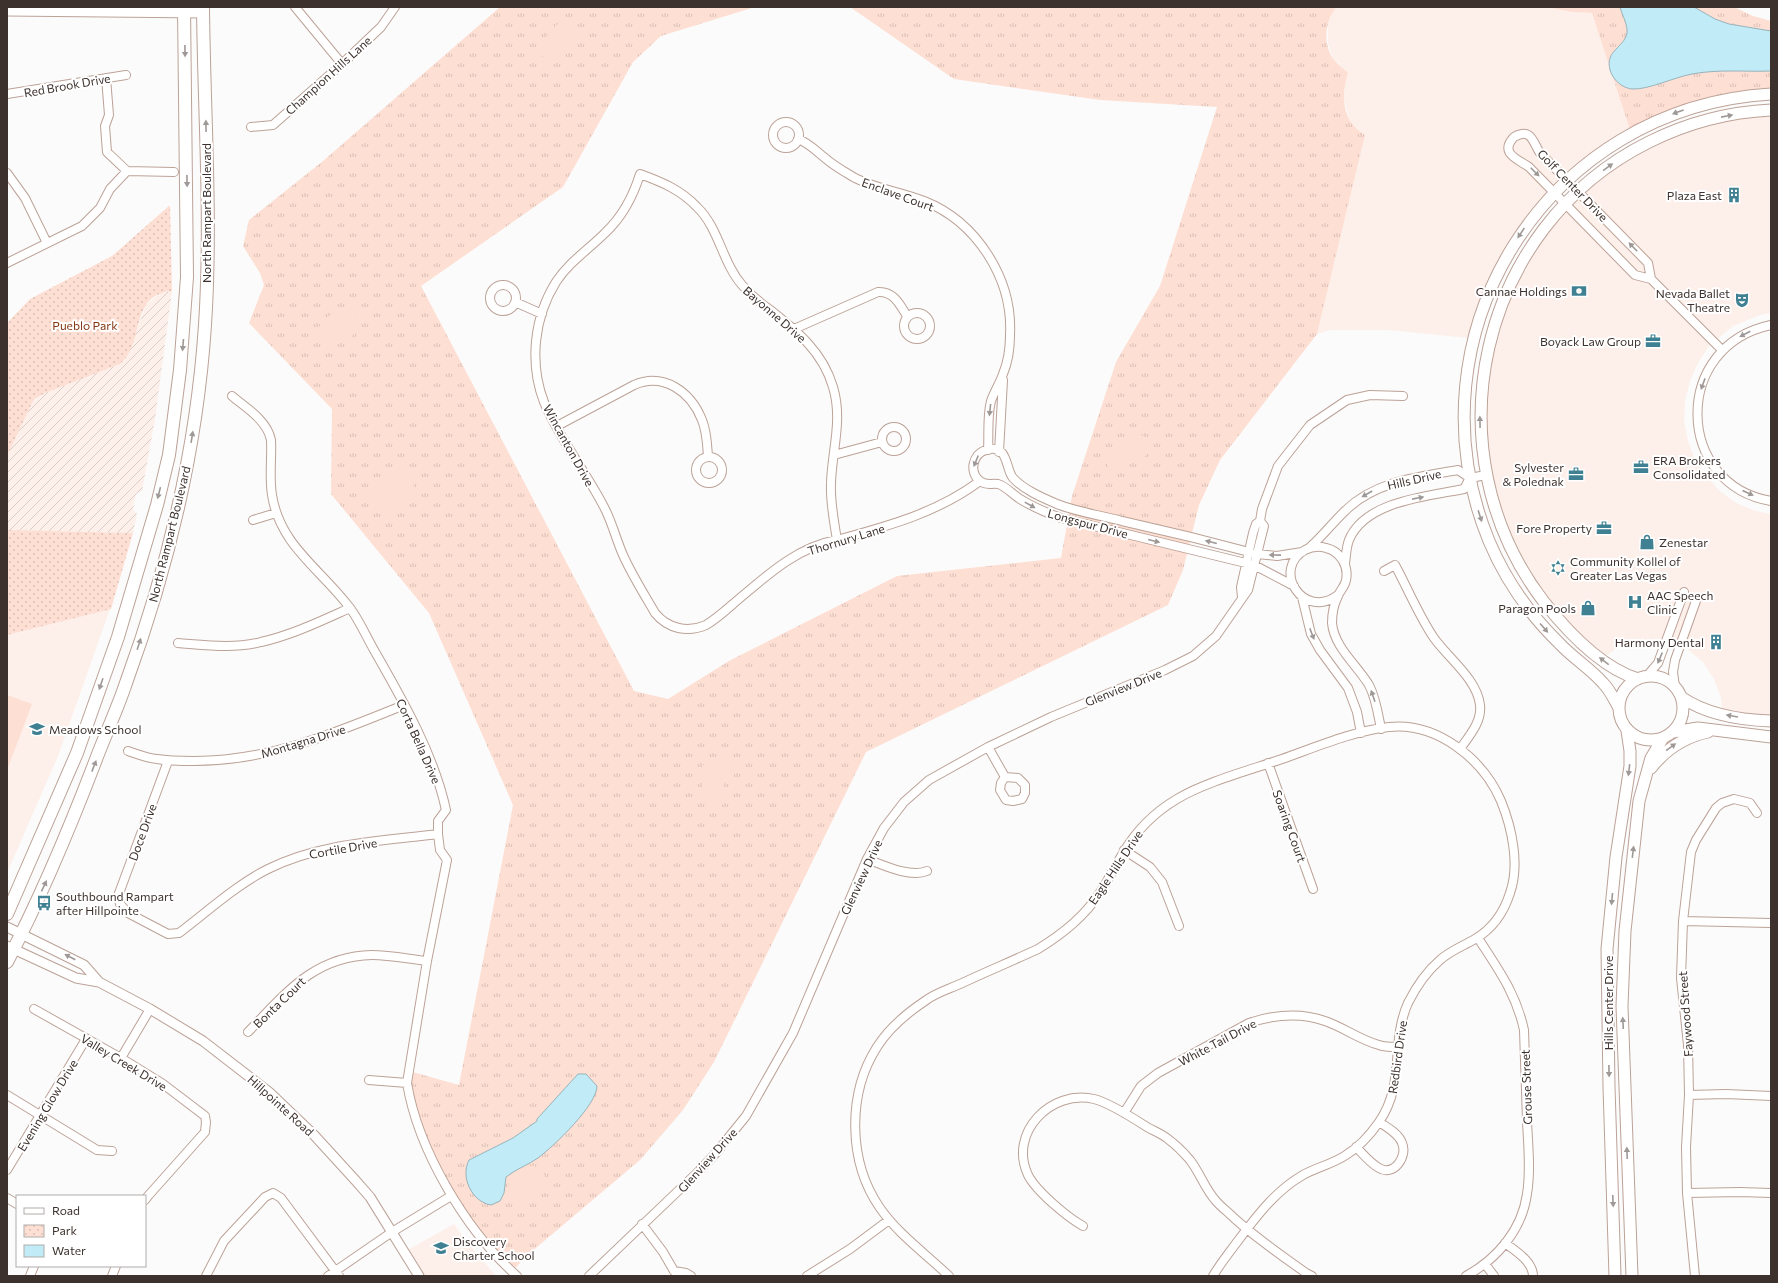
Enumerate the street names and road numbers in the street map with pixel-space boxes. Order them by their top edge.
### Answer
street label: Champion Hills Lane [282,33,374,117]
street label: Red Brook Drive [23,70,111,100]
street label: North Rampart Boulevard [199,143,213,283]
street label: Golf Center Drive [1535,146,1611,224]
street label: Enclave Court [860,175,936,214]
street label: Bayonne Drive [741,283,809,345]
street label: Wincanton Drive [541,402,597,488]
street label: North Rampart Boulevard [145,464,193,604]
street label: Hills Drive [1386,466,1442,492]
street label: Longspur Drive [1046,506,1130,540]
street label: Thornury Lane [806,521,886,557]
street label: Glenview Drive [1083,665,1163,709]
street label: Corta Bella Drive [394,696,444,786]
street label: Montagna Drive [259,721,347,761]
street label: Soaring Court [1270,788,1310,864]
street label: Doce Drive [125,802,159,862]
street label: Eagle Hills Drive [1085,827,1145,907]
street label: Cortile Drive [308,835,378,861]
street label: Glenview Drive [837,837,885,917]
street label: Hills Center Drive [1601,956,1615,1050]
street label: Faywood Street [1675,971,1695,1057]
street label: Bonta Court [250,974,308,1030]
street label: White Tail Drive [1176,1016,1258,1068]
street label: Redbird Drive [1385,1019,1409,1095]
street label: Valley Creek Drive [78,1031,170,1093]
street label: Grouse Street [1518,1049,1534,1125]
street label: Evening Glow Drive [14,1057,80,1153]
street label: Hillpointe Road [245,1072,317,1138]
street label: Glenview Drive [675,1125,739,1195]

